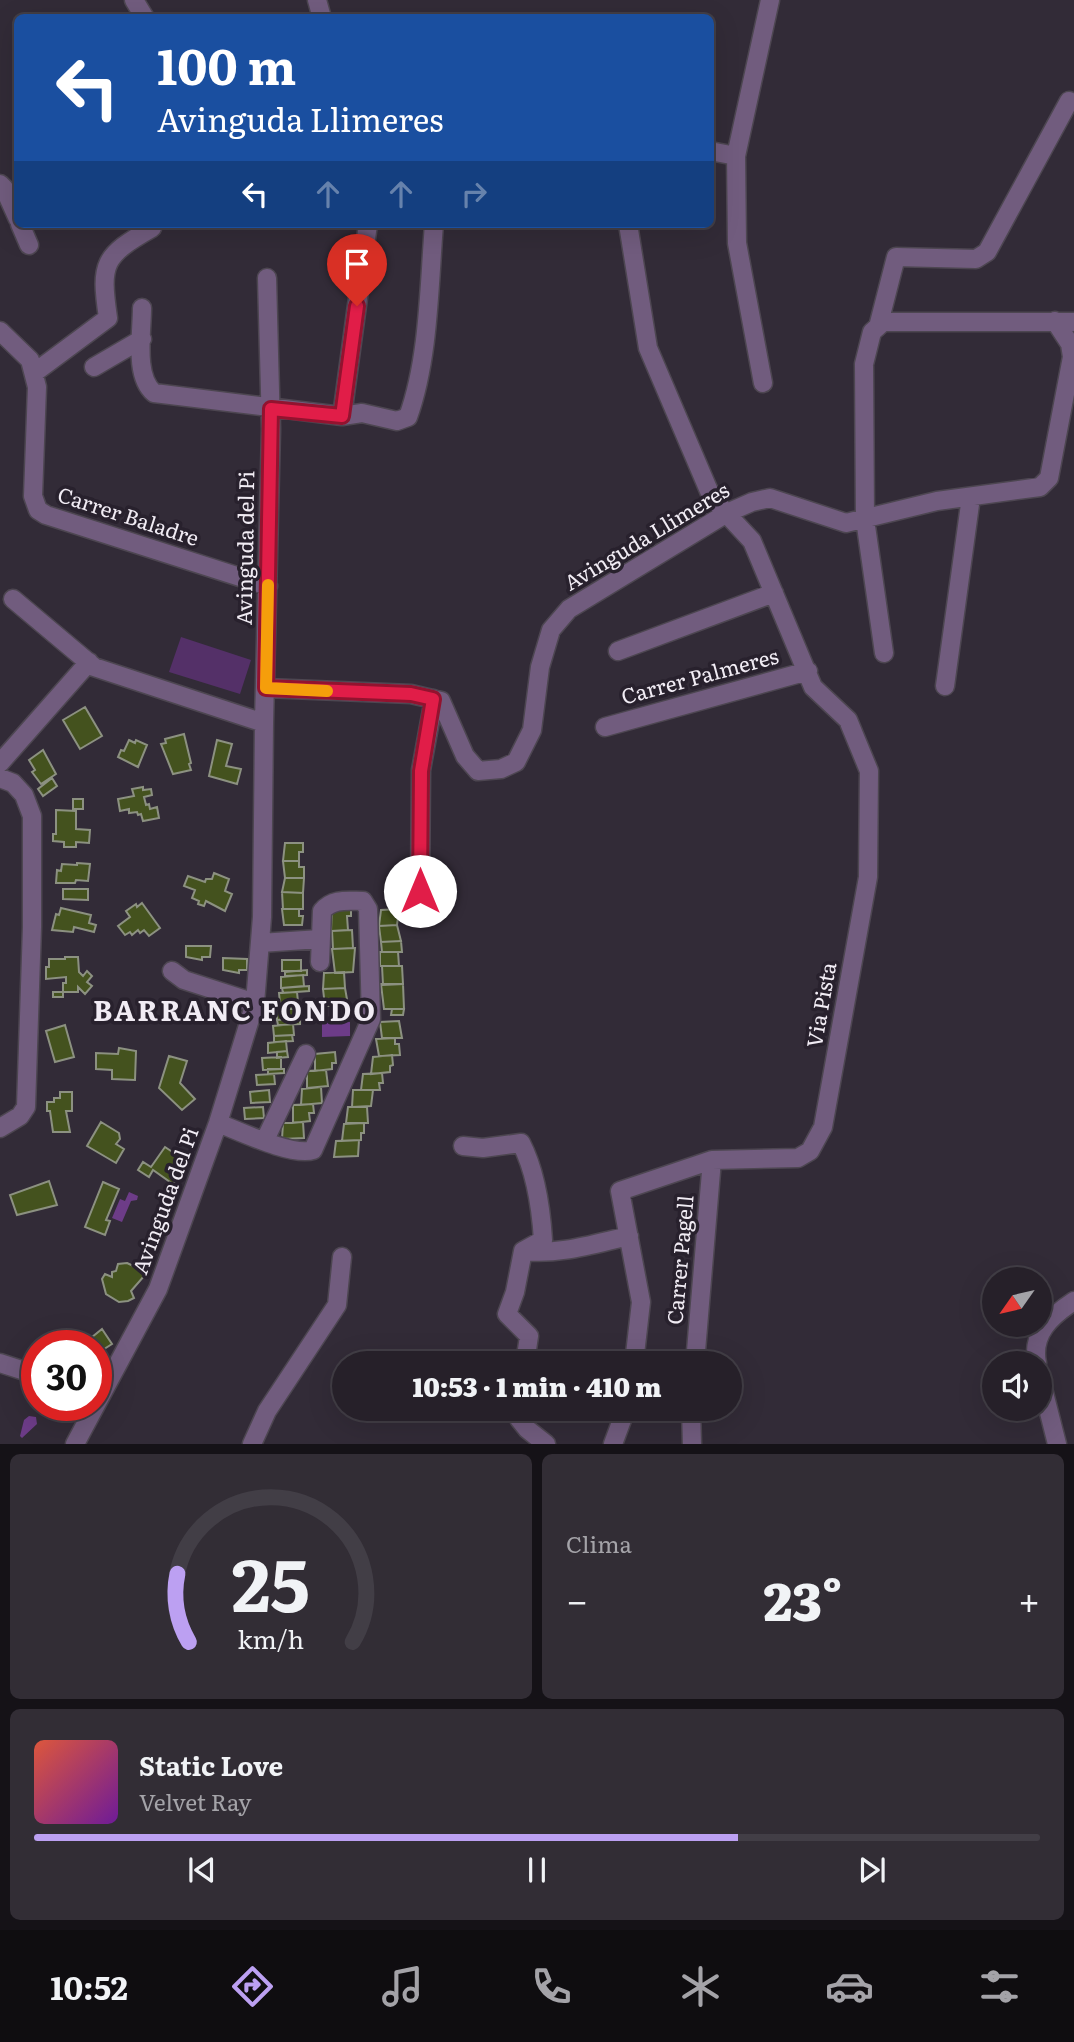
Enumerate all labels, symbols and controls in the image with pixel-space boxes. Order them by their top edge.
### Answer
text: 100 m [157,27,296,100]
icon: left [42,42,133,133]
text: Avinguda Llimeres [157,94,443,142]
icon: left [236,175,274,213]
icon: ahead [309,175,347,213]
icon: ahead [382,175,420,213]
icon: right [455,175,493,213]
pin [327,234,387,306]
icon: arrive [338,245,376,283]
street label: Avinguda del Pi [227,471,260,625]
street label: Avinguda Llimeres [557,473,734,597]
street label: Carrer Baladre [54,477,203,552]
street label: Carrer Palmeres [617,639,781,710]
position arrow [383,854,457,928]
street label: Via Pista [797,959,842,1050]
district label: BARRANC FONDO [93,988,377,1030]
street label: Avinguda del Pi [123,1122,205,1278]
street label: Carrer Pagell [657,1194,700,1326]
north arrow [982,1267,1052,1337]
map controls [982,1267,1052,1421]
speed limit sign: 30 [21,1330,112,1421]
button: sound [982,1351,1052,1421]
text: 10:53 · 1 min · 410 m [412,1366,662,1405]
text: Clima [566,1526,632,1560]
text: 25 [232,1527,310,1635]
text: 23° [764,1560,843,1637]
text: − [566,1570,588,1627]
text: + [1018,1570,1040,1627]
text: km/h [238,1620,304,1657]
text: Static Love [139,1745,283,1784]
text: Velvet Ray [139,1784,251,1818]
icon: previous [183,1851,221,1889]
icon: pause [518,1851,556,1889]
icon: next [853,1851,891,1889]
text: 10:52 [50,1962,128,2010]
icon: directions [228,1962,277,2011]
icon: music [378,1962,427,2011]
icon: phone [527,1962,576,2011]
icon: climate [676,1962,725,2011]
icon: car [825,1962,874,2011]
icon: filters [975,1962,1024,2011]

